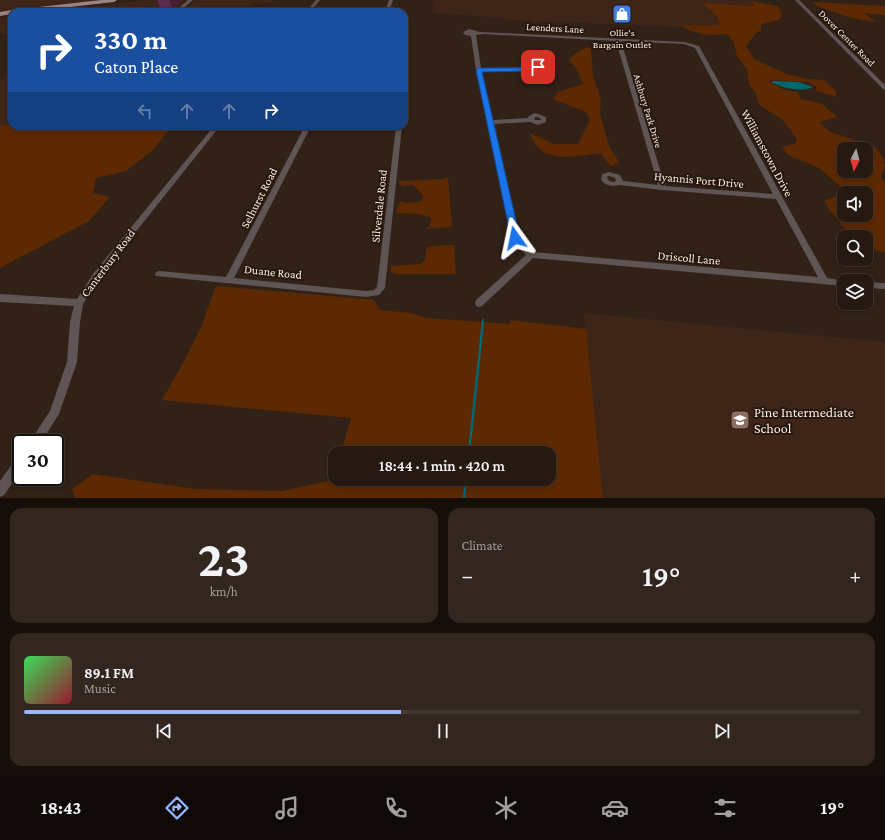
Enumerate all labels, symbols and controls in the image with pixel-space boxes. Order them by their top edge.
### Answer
shop icon: Ollie's Bargain Outlet [611,3,633,25]
street label: Dover Center Road [817,8,878,69]
street label: Leenders Lane [526,21,585,35]
icon: right [28,24,80,76]
text: 330 m [94,24,167,55]
place label: Ollie's Bargain Outlet [593,27,652,50]
pin [521,50,555,84]
icon: arrive [527,56,549,78]
text: Caton Place [94,57,178,77]
street label: Ashbury Park Drive [632,73,665,150]
icon: left [134,100,156,122]
icon: ahead [176,100,198,122]
icon: ahead [218,100,240,122]
icon: right [260,100,282,122]
street label: Williamstown Drive [738,107,796,199]
north arrow [837,142,873,178]
map controls [837,142,873,310]
street label: Selhurst Road [238,165,281,231]
street label: Silverdale Road [368,168,390,243]
street label: Hyannis Port Drive [653,169,745,191]
button: sound [837,186,873,222]
position arrow [494,217,536,259]
street label: Canterbury Road [78,226,138,300]
button: search [837,230,873,266]
street label: Driscoll Lane [657,248,721,268]
street label: Duane Road [243,262,303,282]
button: layers [837,274,873,310]
place label: Pine Intermediate School [754,404,854,436]
school or university icon: Pine Intermediate School [729,409,751,431]
speed limit sign: 30 [12,434,64,486]
text: 18:44 · 1 min · 420 m [379,458,505,474]
text: 23 [198,529,250,587]
text: Climate [462,538,502,553]
text: 19° [642,559,680,592]
text: − [462,563,473,588]
text: + [849,563,861,588]
text: km/h [210,584,238,599]
text: 89.1 FM [84,665,134,681]
text: Music [84,681,116,696]
icon: previous [153,720,175,742]
icon: pause [432,720,454,742]
icon: next [711,720,733,742]
icon: directions [163,794,191,822]
icon: music [273,794,301,822]
icon: phone [382,794,410,822]
icon: climate [492,794,520,822]
icon: car [601,794,629,822]
icon: filters [711,794,739,822]
text: 18:43 [41,798,81,818]
text: 19° [821,798,844,818]

